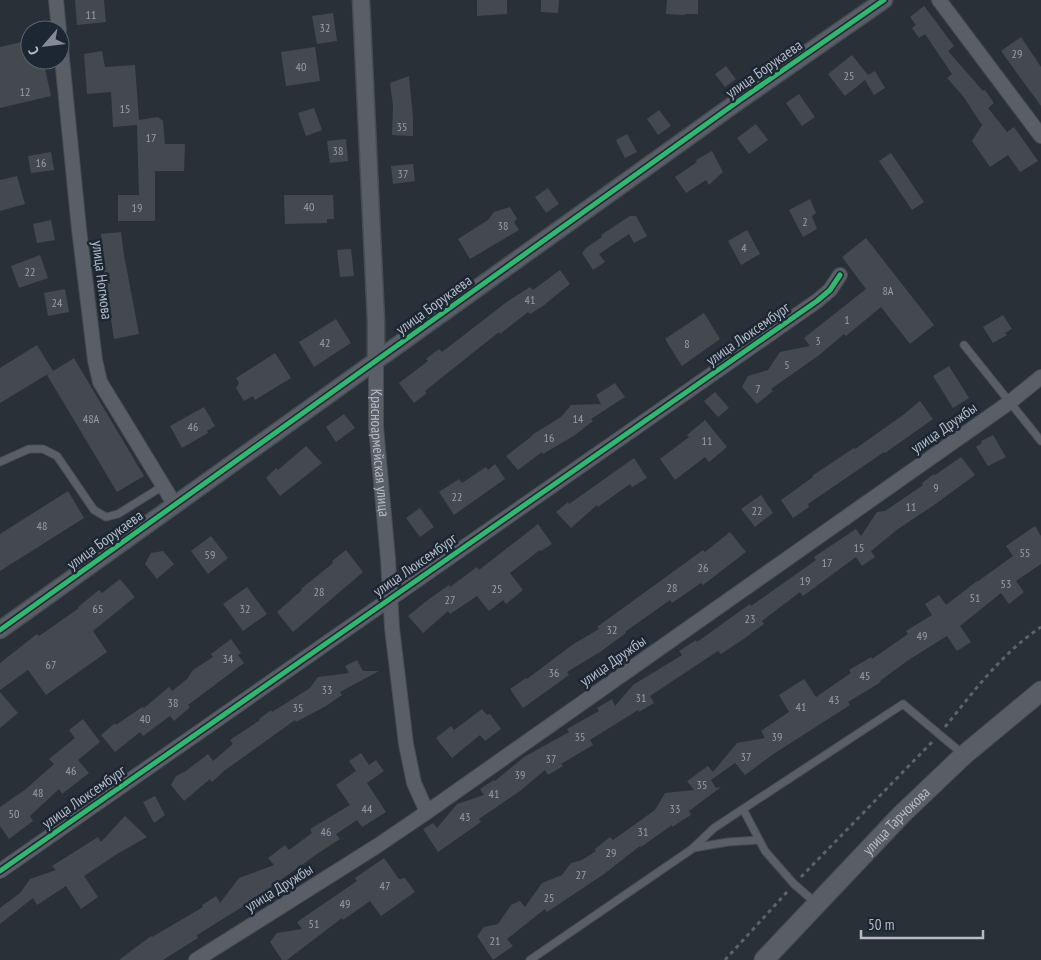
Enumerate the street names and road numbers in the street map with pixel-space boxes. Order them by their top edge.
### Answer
street label: улица Борукаева [722,35,806,102]
street label: улица Ногмова [88,239,117,320]
street label: улица Борукаева [392,271,475,338]
street label: улица Люксембург [702,297,794,369]
street label: Красноармейская улица [367,389,394,518]
street label: улица Дружбы [907,398,980,457]
street label: улица Борукаева [63,506,146,573]
street label: улица Люксембург [369,528,461,600]
street label: улица Дружбы [576,631,649,690]
street label: улица Люксембург [38,760,130,832]
street label: улица Тарчокова [858,782,934,859]
street label: улица Дружбы [241,859,316,916]

